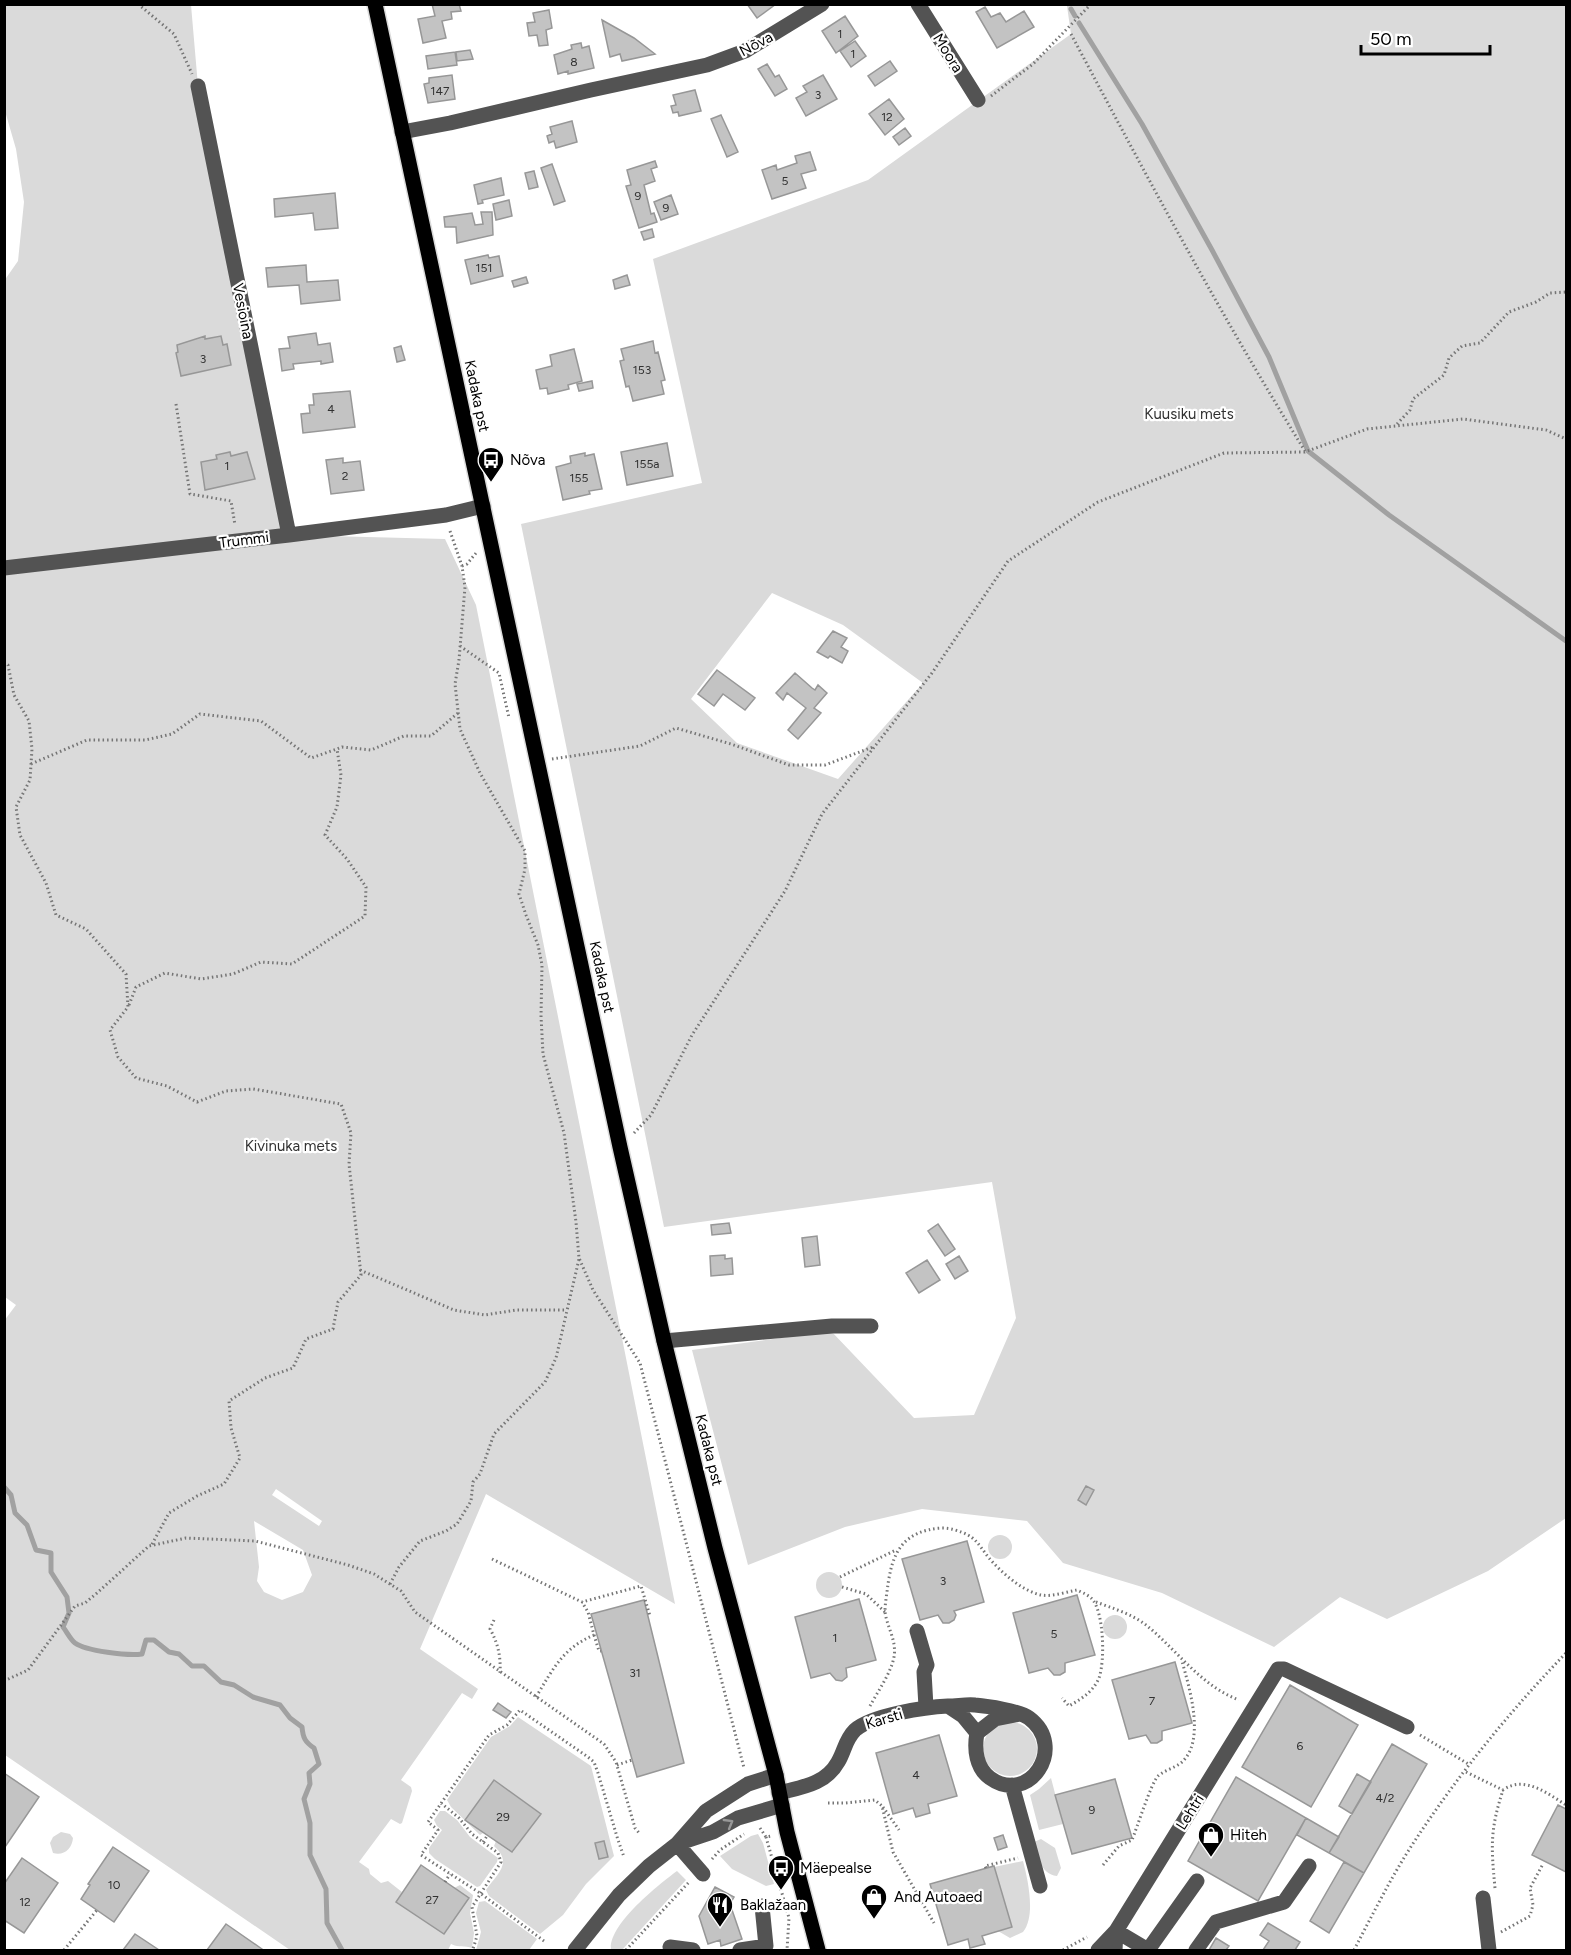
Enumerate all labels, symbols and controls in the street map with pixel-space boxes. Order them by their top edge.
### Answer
scale bar [1361,18,1490,56]
house number: 1 [838,27,842,41]
street label: Nõva [736,28,776,60]
text: 50 m [1370,28,1412,50]
street label: Moora [929,30,967,76]
house number: 1 [851,47,855,61]
house number: 8 [570,55,578,69]
house number: 147 [431,84,450,98]
house number: 3 [815,88,821,102]
house number: 12 [881,110,893,124]
house number: 5 [782,174,789,188]
house number: 9 [635,189,642,203]
house number: 9 [663,201,670,215]
house number: 151 [476,261,492,275]
street label: Vesioina [229,281,257,341]
house number: 3 [200,352,206,366]
street label: Kadaka pst [461,358,493,434]
house number: 153 [633,363,651,377]
house number: 4 [327,402,335,416]
park label: Kuusiku mets [1144,405,1234,423]
bus stop icon: Nõva [476,445,506,483]
place label: Nõva [510,451,545,469]
house number: 155a [635,457,659,471]
house number: 1 [225,459,229,473]
house number: 2 [342,469,348,483]
house number: 155 [570,471,588,485]
street label: Trummi [218,528,270,552]
street label: Kadaka pst [586,939,618,1015]
park label: Kivinuka mets [245,1137,337,1155]
street label: Kadaka pst [691,1412,727,1488]
house number: 3 [940,1574,946,1588]
house number: 5 [1051,1627,1058,1641]
house number: 1 [833,1631,837,1645]
house number: 31 [629,1666,641,1680]
house number: 7 [1149,1694,1156,1708]
street label: Karsti [863,1705,905,1733]
house number: 6 [1297,1739,1304,1753]
house number: 4 [912,1768,920,1782]
street label: Lehtri [1172,1791,1208,1833]
house number: 4/2 [1376,1791,1394,1805]
house number: 9 [1089,1803,1096,1817]
house number: 29 [496,1810,510,1824]
one-way arrow [723,1819,733,1830]
shop icon: Hiteh [1196,1820,1226,1858]
place label: Hiteh [1230,1826,1267,1844]
bus stop icon: Mäepealse [766,1853,796,1891]
place label: Mäepealse [800,1859,872,1877]
house number: 10 [108,1878,121,1892]
shop icon: And Autoaed [859,1882,889,1920]
place label: And Autoaed [894,1888,983,1906]
restaurant icon: Baklažaan [705,1890,735,1928]
house number: 27 [425,1893,439,1907]
house number: 12 [19,1895,31,1909]
place label: Baklažaan [740,1896,806,1914]

